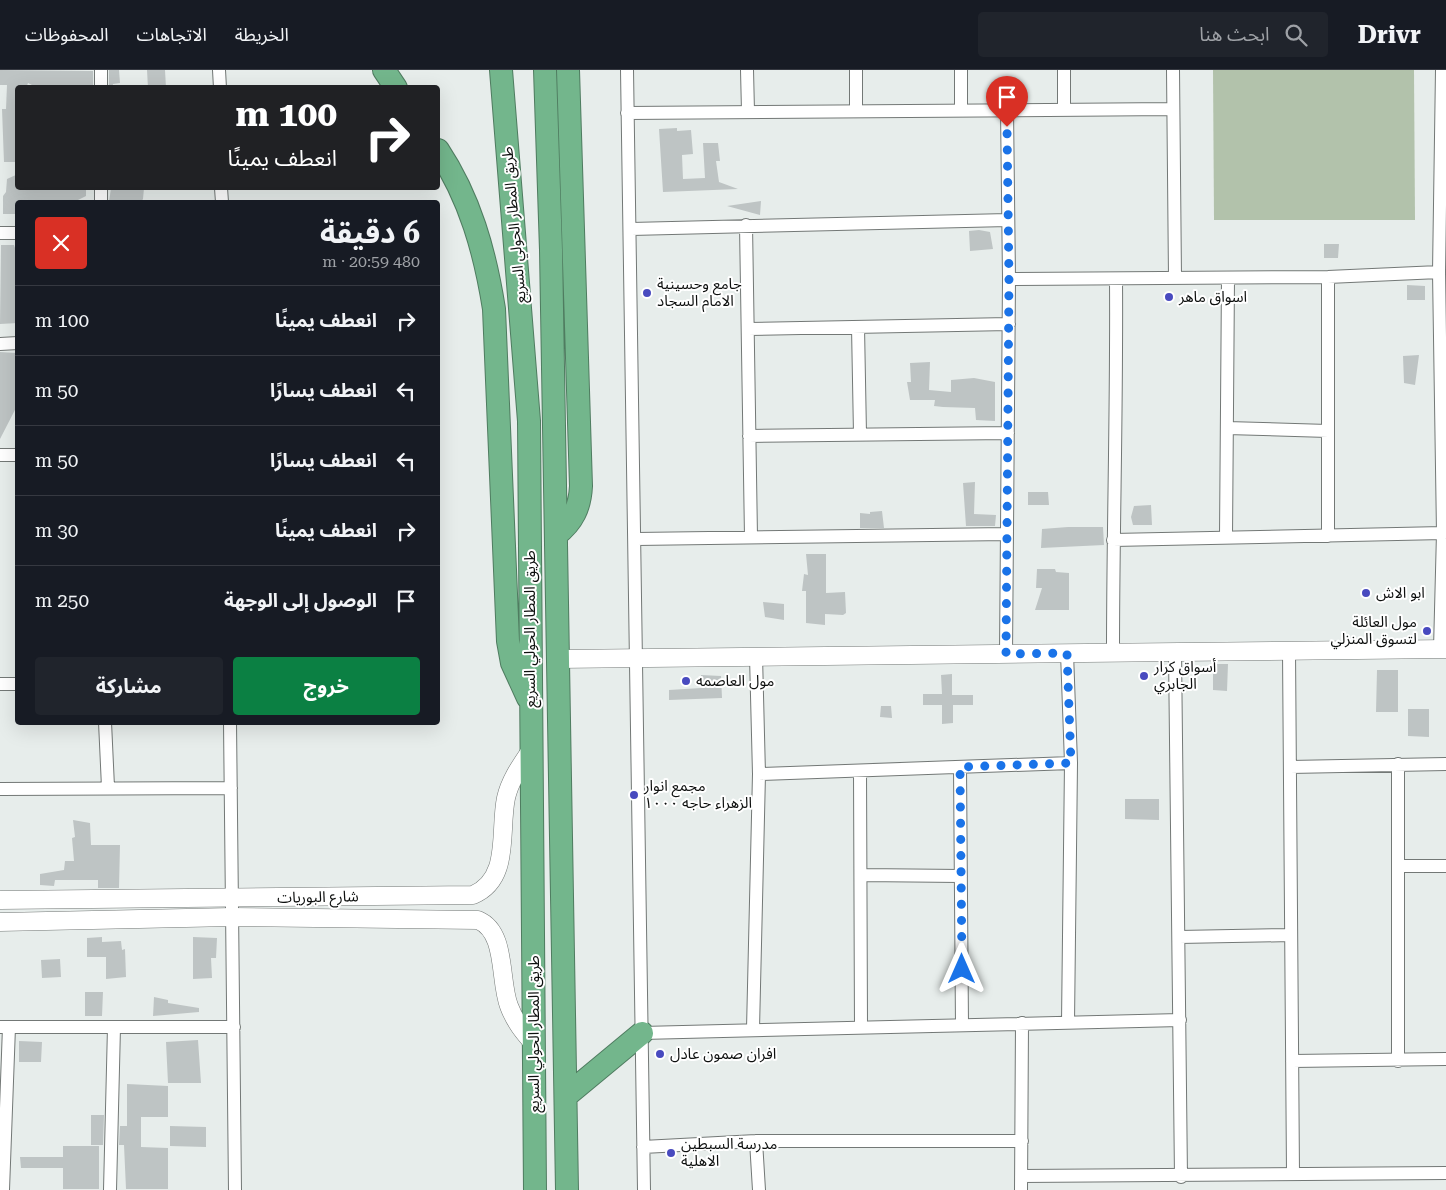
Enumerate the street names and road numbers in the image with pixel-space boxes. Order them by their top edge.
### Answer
street label: طريق المطار الحولي السريع [498,145,533,304]
street label: طريق المطار الحولي السريع [521,550,542,708]
street label: شارع البوريات [277,887,359,910]
street label: طريق المطار الحولي السريع [525,955,546,1113]

